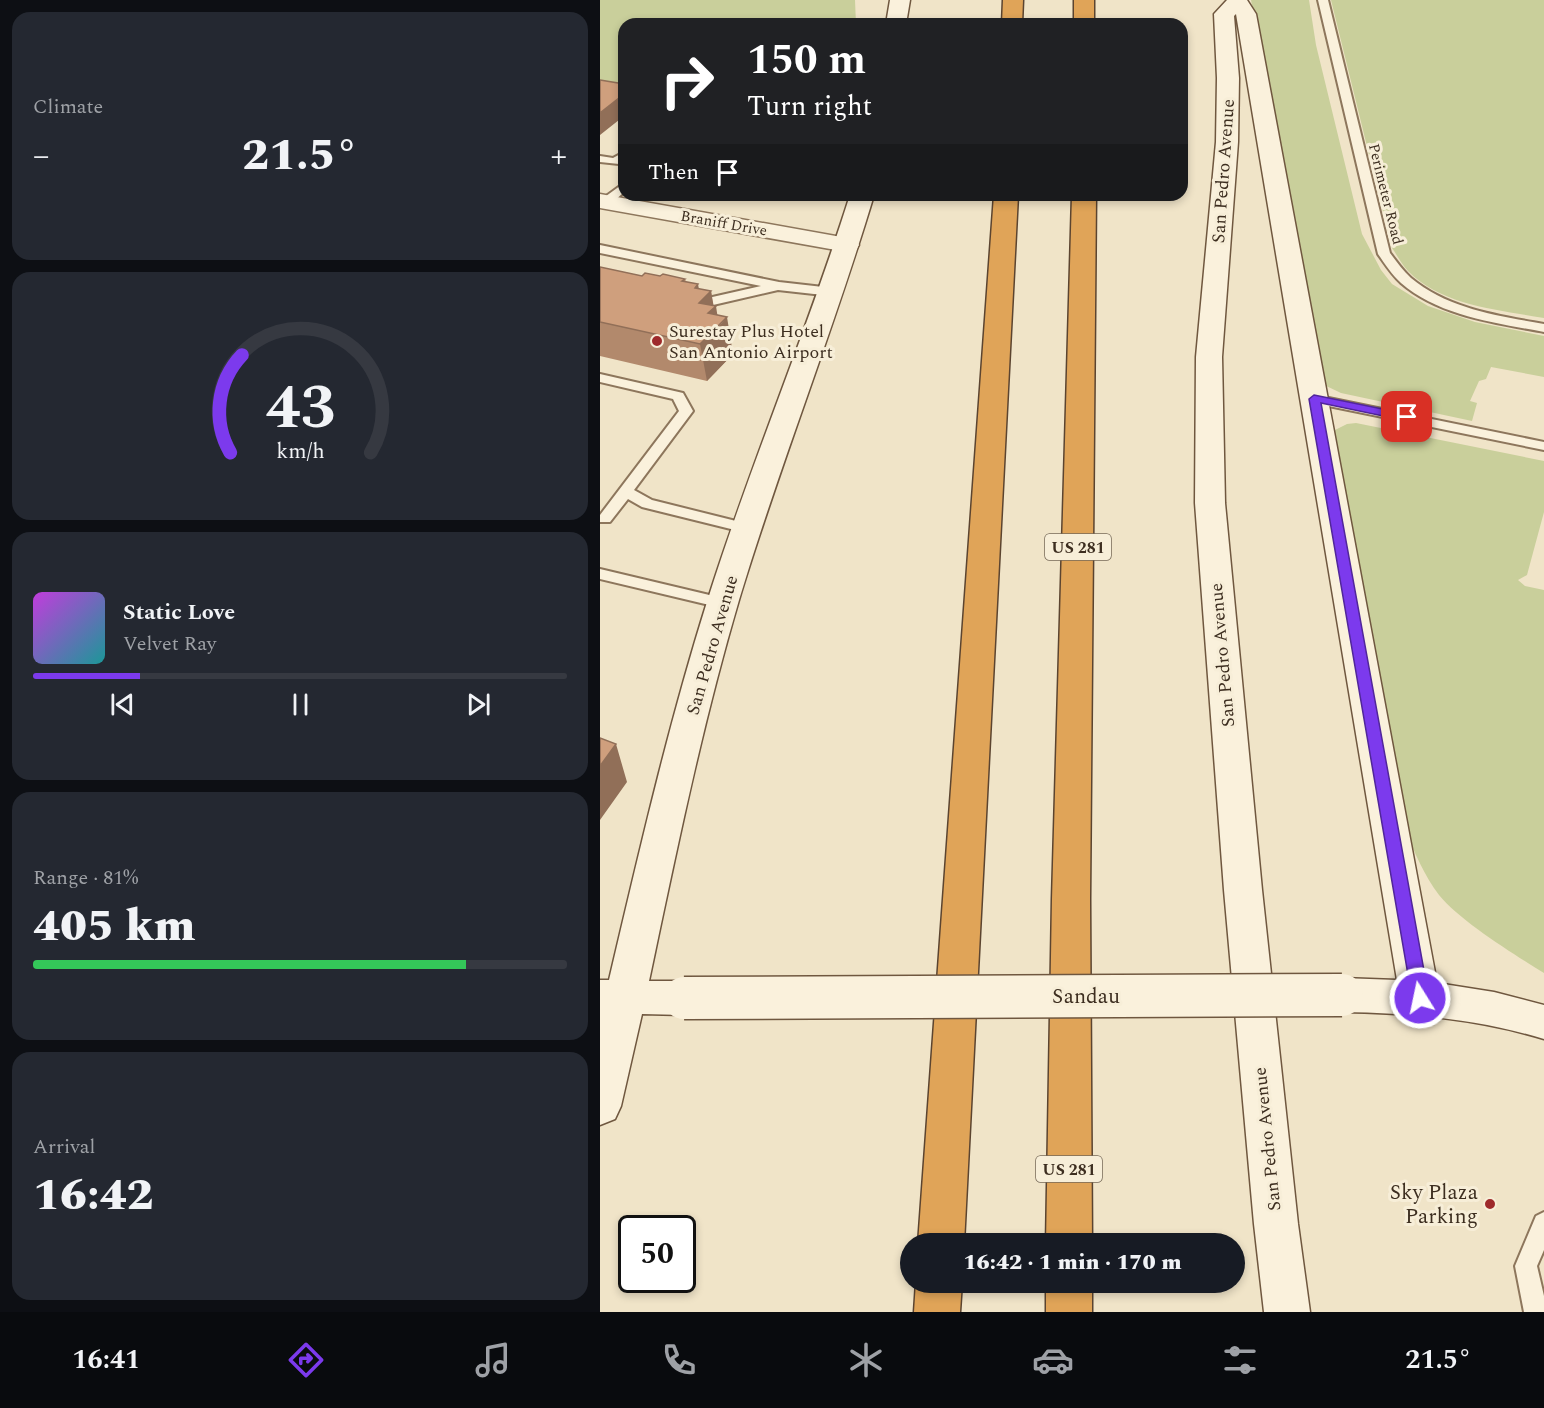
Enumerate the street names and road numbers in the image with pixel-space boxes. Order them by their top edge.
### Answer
street label: San Pedro Avenue [1205,98,1242,244]
street label: Perimeter Road [1362,141,1409,247]
street label: Braniff Drive [679,205,769,242]
road number: US 281 [1045,534,1111,560]
street label: San Pedro Avenue [680,572,745,718]
street label: San Pedro Avenue [1203,582,1242,728]
street label: Sandau [1052,981,1120,1013]
street label: San Pedro Avenue [1247,1066,1288,1212]
road number: US 281 [1036,1156,1102,1182]

